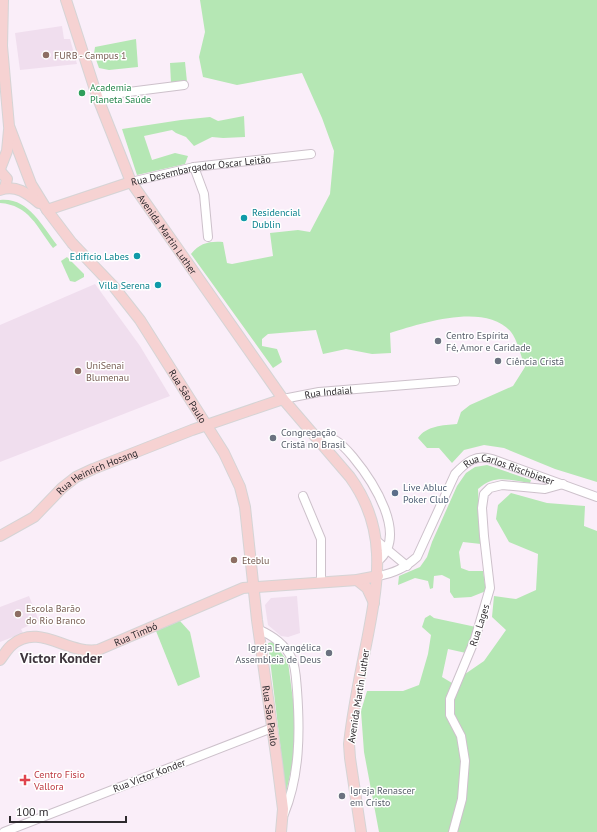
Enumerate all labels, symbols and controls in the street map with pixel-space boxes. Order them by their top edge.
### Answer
place label: FURB - Campus 1 [54,49,127,62]
marker: FURB - Campus 1 [41,50,51,60]
place label: Academia Planeta Saúde [90,81,151,106]
marker: Academia Planeta Saúde [77,88,87,98]
street label: Rua Desembargador Oscar Leitão [130,153,271,189]
street label: Avenida Martin Luther [135,192,200,278]
place label: Residencial Dublin [252,206,301,231]
marker: Residencial Dublin [239,213,249,223]
place label: Edifício Labes [70,250,129,263]
marker: Edifício Labes [132,251,142,261]
place label: Villa Serena [98,279,150,292]
marker: Villa Serena [153,280,163,290]
place label: Centro Espírita Fé, Amor e Caridade [446,329,531,354]
marker: Centro Espírita Fé, Amor e Caridade [433,336,443,346]
place label: Ciência Cristã [506,355,564,368]
marker: Ciência Cristã [493,356,503,366]
place label: UniSenai Blumenau [86,359,129,384]
marker: UniSenai Blumenau [73,366,83,376]
street label: Rua São Paulo [166,367,209,426]
street label: Rua Indaial [303,383,353,402]
place label: Congregação Cristã no Brasil [281,426,345,451]
marker: Congregação Cristã no Brasil [268,433,278,443]
street label: Rua Heinrich Hosang [53,446,139,497]
street label: Rua Carlos Rischbieter [461,451,557,488]
place label: Live Abluc Poker Club [403,481,449,506]
marker: Live Abluc Poker Club [390,488,400,498]
place label: Eteblu [242,554,269,567]
marker: Eteblu [229,555,239,565]
place label: Escola Barão do Rio Branco [26,602,85,627]
street label: Rua Lages [467,602,492,648]
marker: Escola Barão do Rio Branco [13,609,23,619]
street label: Rua Timbó [112,619,159,649]
place label: Igreja Evangélica Assembleia de Deus [235,641,321,666]
marker: Igreja Evangélica Assembleia de Deus [324,648,334,658]
street label: Avenida Martin Luther [345,648,372,744]
district label: Victor Konder [19,649,102,667]
street label: Rua São Paulo [259,685,281,747]
street label: Rua Victor Konder [111,755,188,795]
place label: Centro Fisio Vallora [33,768,85,793]
marker: Centro Fisio Vallora [19,774,31,786]
place label: Igreja Renascer em Cristo [350,784,416,809]
marker: Igreja Renascer em Cristo [337,791,347,801]
scale bar [10,798,126,824]
text: 100 m [16,804,49,819]

